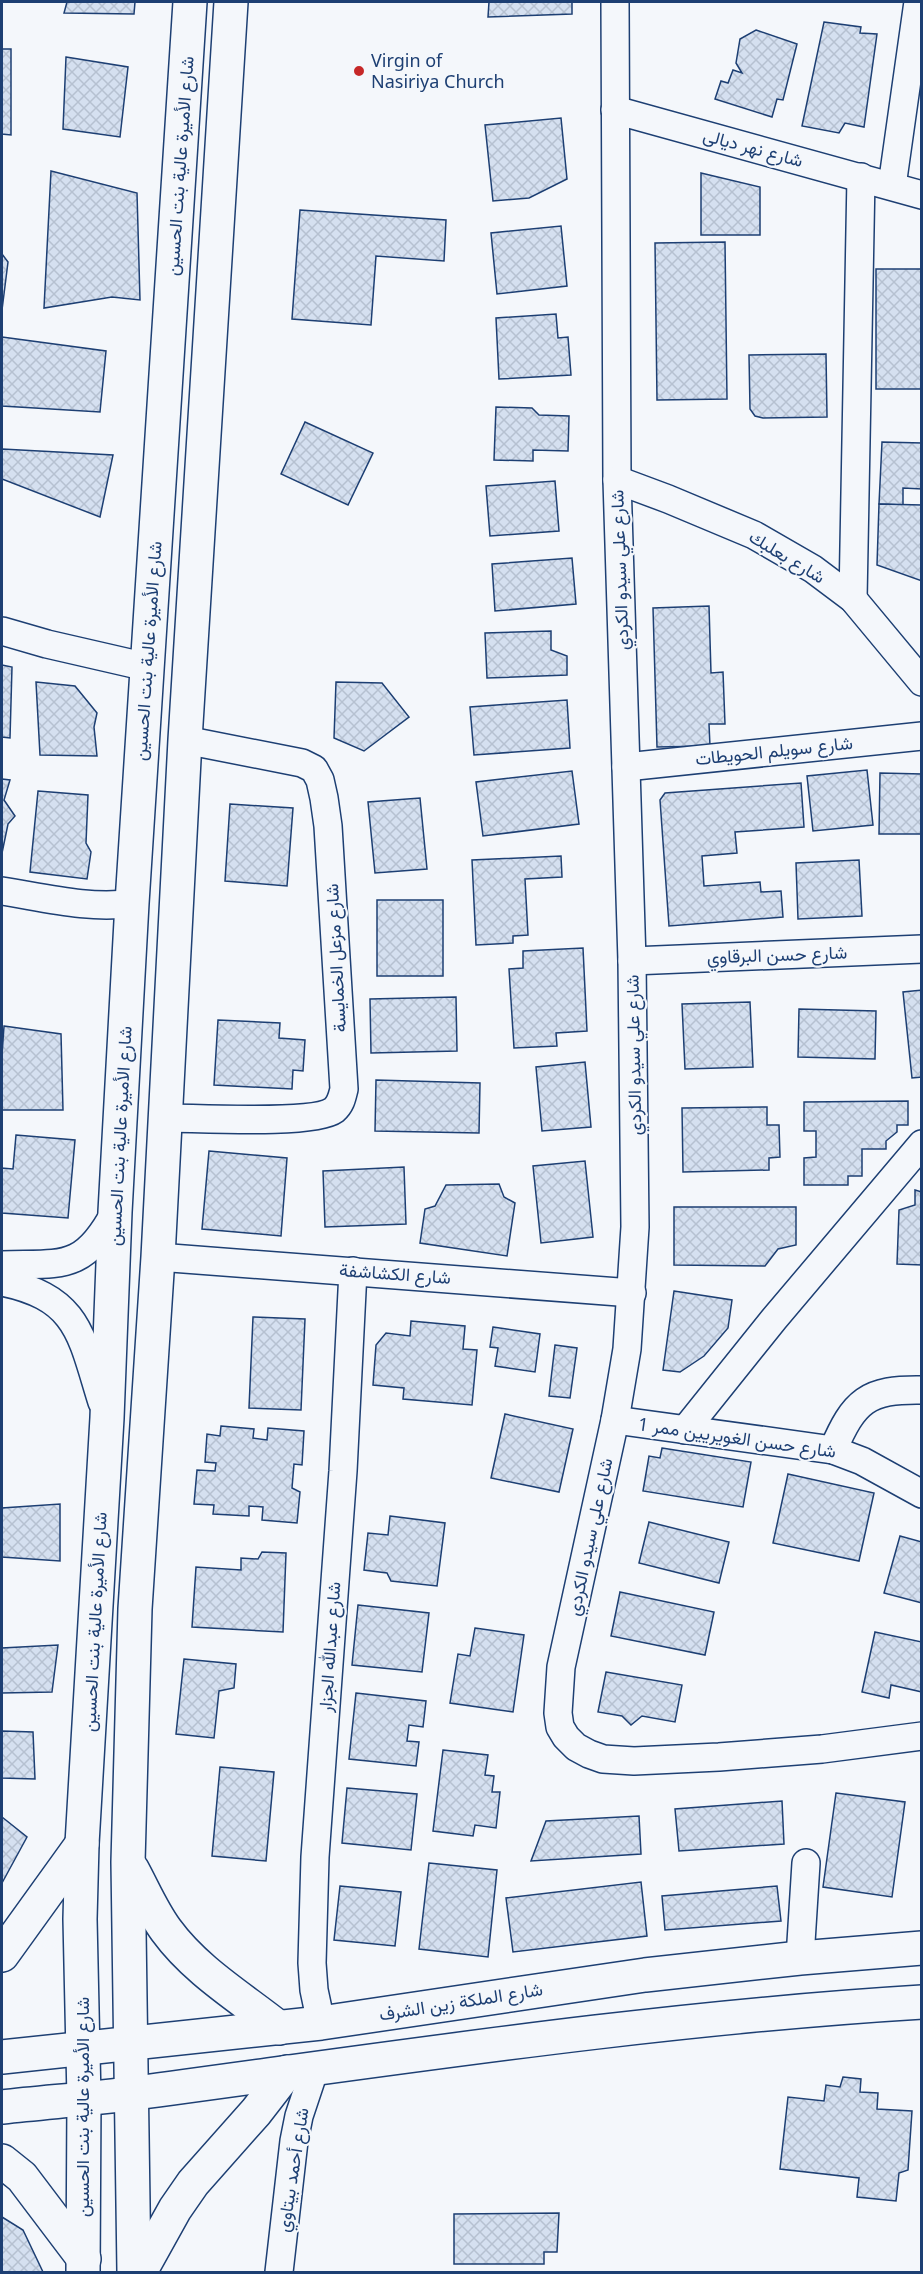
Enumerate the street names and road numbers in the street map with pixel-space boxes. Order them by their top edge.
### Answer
street label: شارع الأميرة عالية بنت الحسين [159,55,200,277]
street label: شارع نهر ديالى [700,122,806,173]
street label: شارع علي سيدو الكردي [604,489,638,651]
street label: شارع بعلبك [744,524,830,589]
street label: شارع الأميرة عالية بنت الحسين [127,540,168,762]
street label: شارع سويلم الحويطات [694,730,854,771]
street label: شارع مزعل الخمايسة [319,883,352,1033]
street label: شارع حسن البرقاوي [706,940,848,972]
street label: شارع علي سيدو الكردي [620,974,650,1136]
street label: شارع الأميرة عالية بنت الحسين [101,1025,138,1247]
street label: شارع الكشاشفة [338,1257,452,1290]
street label: شارع حسن الغويريين ممر 1 [637,1411,838,1464]
street label: شارع علي سيدو الكردي [561,1456,621,1619]
street label: شارع الأميرة عالية بنت الحسين [76,1511,113,1733]
street label: شارع عبدالله الجزار [312,1581,347,1714]
street label: شارع الملكة زين الشرف [377,1976,545,2027]
street label: شارع الأميرة عالية بنت الحسين [70,1997,95,2217]
street label: شارع أحمد بيتاوي [270,2106,318,2234]

